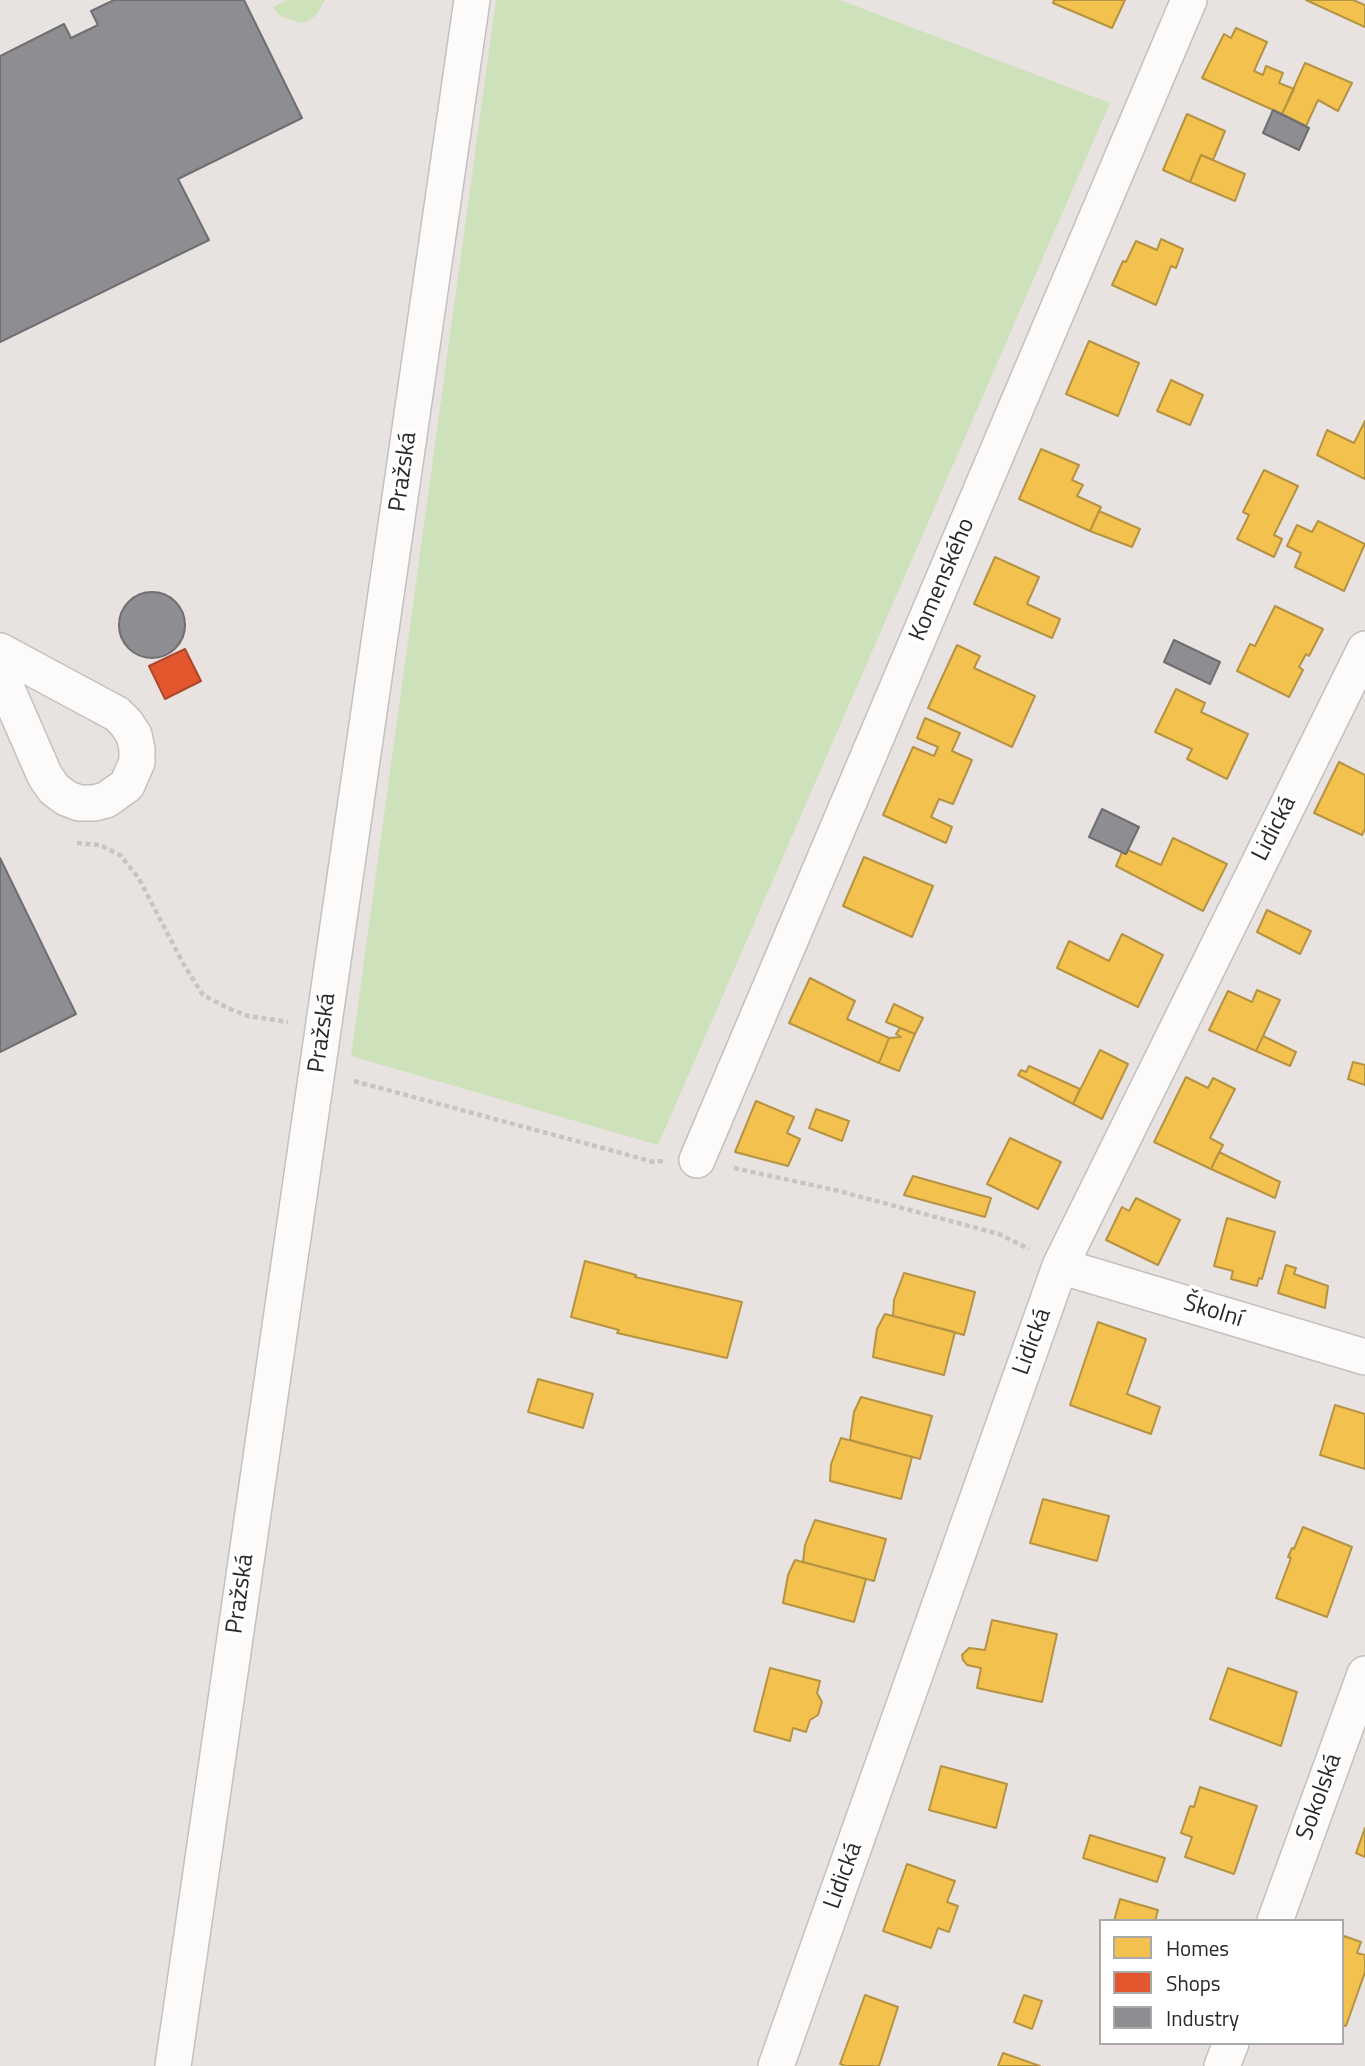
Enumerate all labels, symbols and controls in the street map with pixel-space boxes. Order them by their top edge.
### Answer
street label: Pražská [384,430,424,514]
street label: Komenského [904,514,982,646]
street label: Lidická [1247,792,1303,866]
street label: Pražská [303,991,343,1075]
street label: Školní [1180,1289,1246,1335]
street label: Lidická [1008,1305,1058,1379]
street label: Pražská [221,1552,261,1636]
street label: Sokolská [1291,1750,1349,1844]
street label: Lidická [819,1839,869,1913]
legend [1099,1919,1344,2045]
text: Homes [1166,1932,1229,1964]
text: Shops [1166,1967,1221,1999]
text: Industry [1166,2002,1239,2034]

